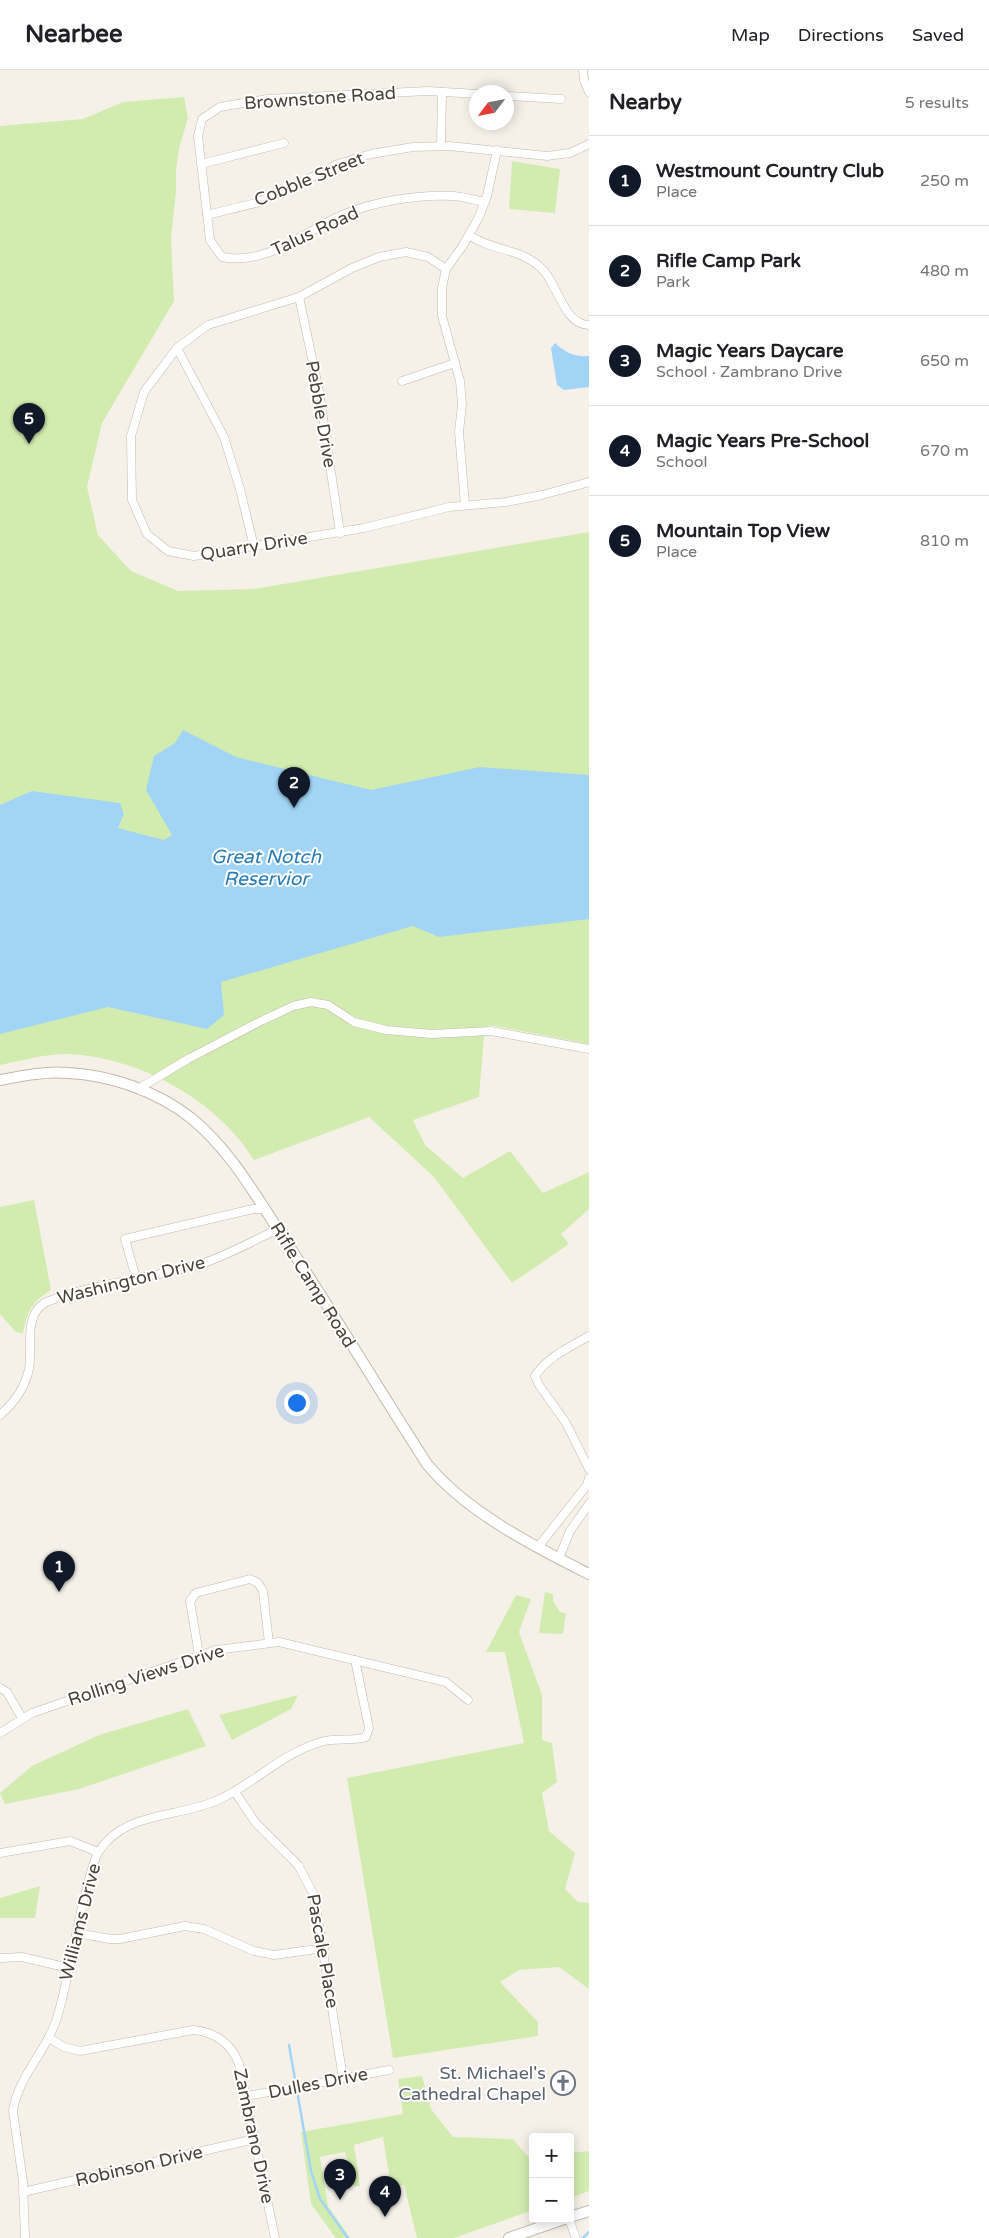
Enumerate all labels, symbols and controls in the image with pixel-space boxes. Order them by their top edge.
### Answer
text: Nearbee [25,20,123,49]
text: Map [731,24,770,46]
text: Directions [798,24,884,46]
text: Saved [912,24,964,46]
street label: Brownstone Road [243,82,397,114]
north arrow [469,85,514,130]
text: Nearby [609,90,682,115]
text: 5 results [905,93,969,113]
street label: Cobble Street [251,147,367,211]
text: Westmount Country Club [656,160,884,182]
text: 1 [620,171,630,191]
text: 250 m [920,171,969,191]
text: Place [656,182,697,202]
street label: Talus Road [268,201,362,261]
text: Rifle Camp Park [656,250,801,272]
text: 2 [620,261,630,281]
text: 480 m [920,261,969,281]
text: Park [656,272,690,292]
text: Magic Years Daycare [656,340,844,362]
text: 3 [620,351,630,371]
text: 650 m [920,351,969,371]
street label: Pebble Drive [301,359,341,469]
text: School · Zambrano Drive [656,362,842,382]
pin: 5 [13,403,45,444]
text: Magic Years Pre-School [656,430,869,452]
text: 4 [620,441,630,461]
text: 670 m [920,441,969,461]
text: School [656,452,708,472]
text: Mountain Top View [656,520,830,542]
street label: Quarry Drive [199,527,309,565]
text: 5 [620,531,630,551]
text: 810 m [920,531,969,551]
text: Place [656,542,697,562]
pin: 2 [278,767,310,808]
water label: Great Notch Reservior [211,846,321,890]
street label: Rifle Camp Road [266,1218,360,1352]
street label: Washington Drive [55,1251,207,1309]
your location [284,1390,310,1416]
pin: 1 [43,1551,75,1592]
street label: Rolling Views Drive [65,1639,227,1711]
street label: Williams Drive [55,1861,105,1983]
street label: Pascale Place [302,1892,344,2010]
place label: St. Michael's Cathedral Chapel [398,2062,546,2105]
street label: Dulles Drive [266,2063,370,2103]
street label: Zambrano Drive [229,2067,279,2205]
church icon: St. Michael's Cathedral Chapel [550,2070,576,2096]
map controls [529,2133,574,2223]
button: + [529,2133,574,2178]
street label: Robinson Drive [73,2141,205,2191]
pin: 3 [324,2159,356,2200]
pin: 4 [369,2176,401,2217]
button: − [529,2178,574,2223]

